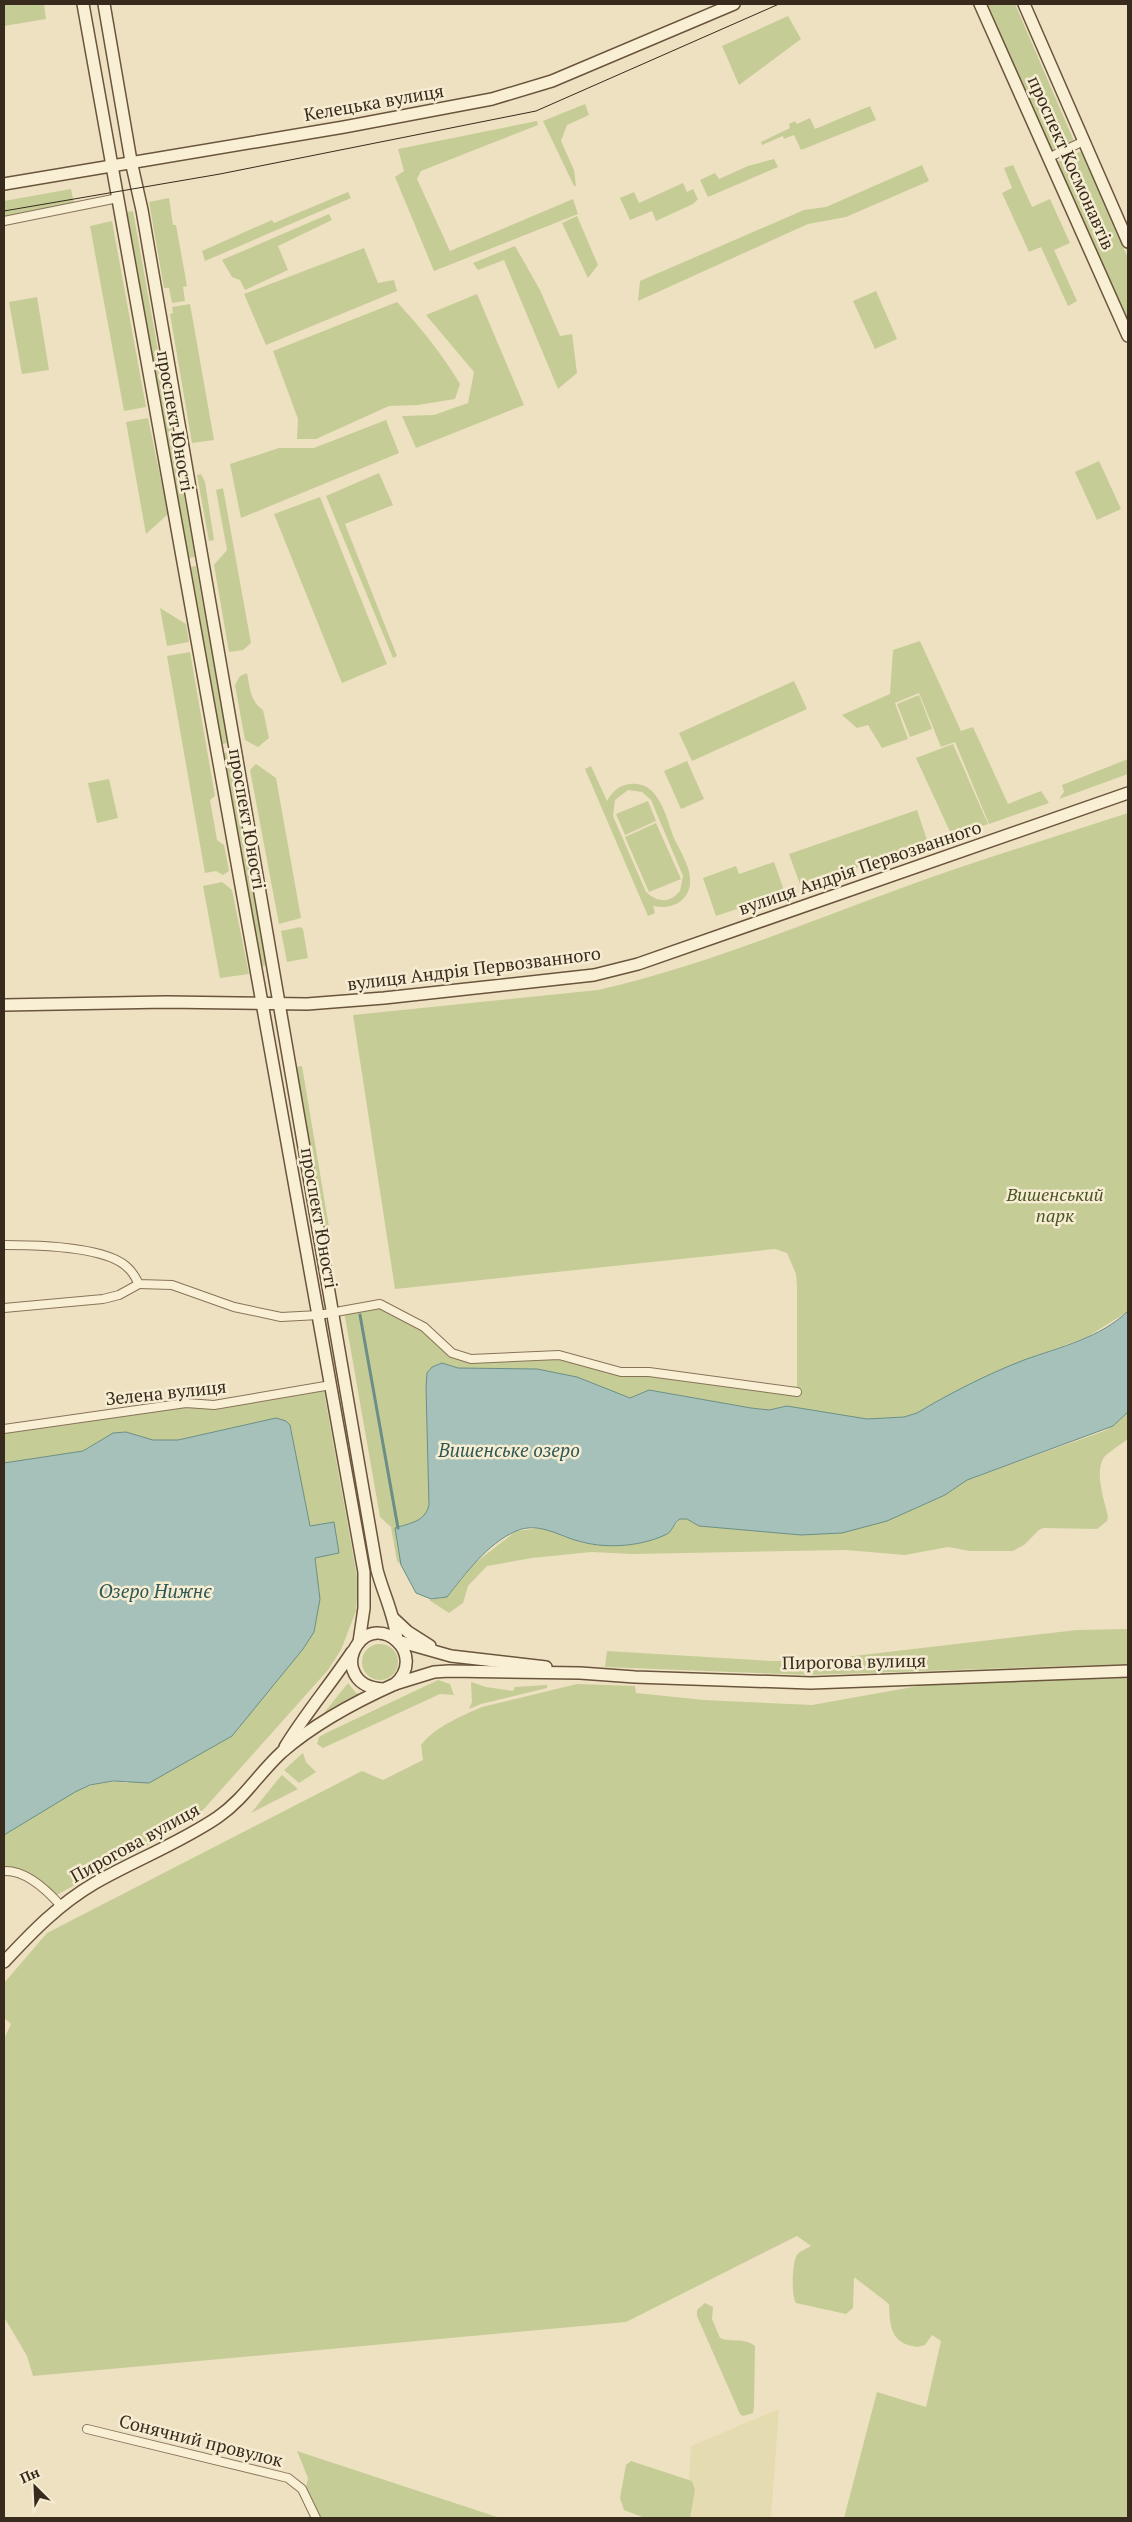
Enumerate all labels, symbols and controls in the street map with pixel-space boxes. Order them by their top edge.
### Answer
street label: проспект Космонавтів [1023,72,1121,253]
street label: Келецька вулиця [302,78,446,126]
street label: проспект Юності [152,348,200,493]
street label: проспект Юності [224,746,272,891]
street label: вулиця Андрія Первозванного [735,814,984,920]
street label: вулиця Андрія Первозванного [346,941,602,995]
street label: проспект Юності [296,1145,344,1290]
park label: Вишенський парк [1005,1182,1104,1227]
street label: Зелена вулиця [104,1374,228,1410]
water label: Вишенське озеро [437,1437,580,1462]
water label: Озеро Нижнє [98,1578,212,1603]
street label: Пирогова вулиця [782,1648,926,1674]
street label: Пирогова вулиця [66,1797,203,1888]
street label: Сонячний провулок [117,2408,286,2472]
north arrow [10,2462,60,2512]
text: Пн [17,2462,42,2487]

